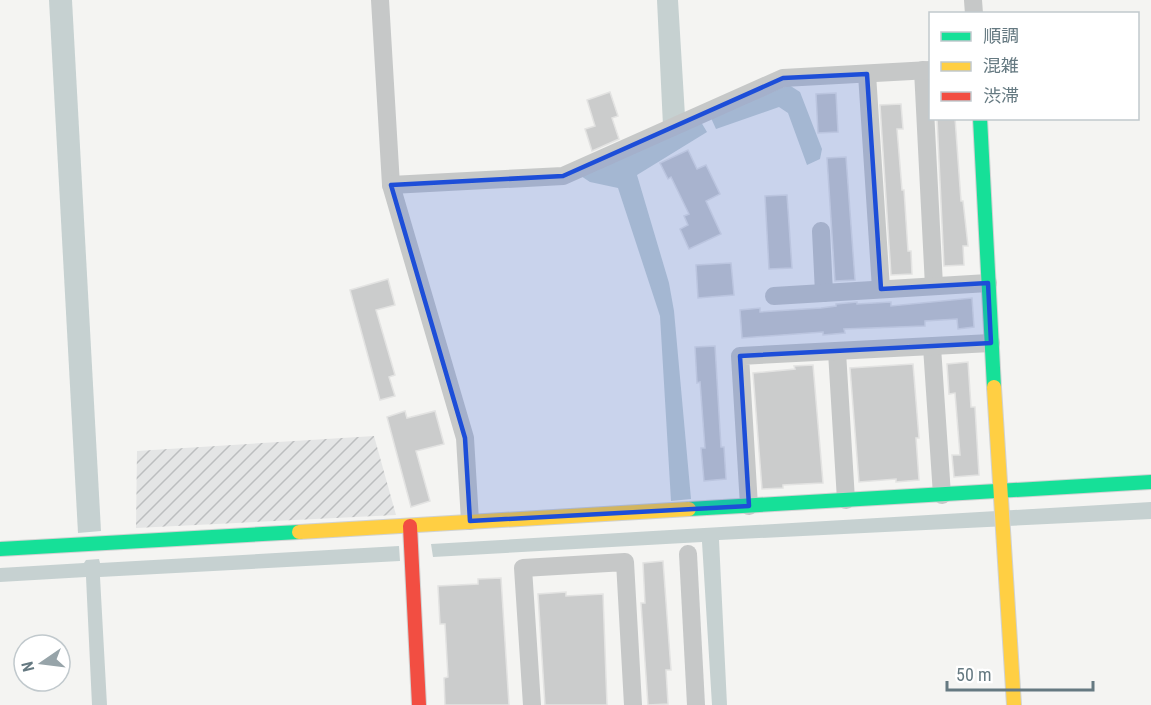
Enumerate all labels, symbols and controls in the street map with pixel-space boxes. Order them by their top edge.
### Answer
legend [929,12,1139,120]
text: 順調 [983,25,1019,46]
text: 混雑 [983,55,1019,76]
text: 渋滞 [983,85,1019,106]
north arrow [12,633,72,693]
scale bar [947,654,1092,692]
text: N [18,659,38,674]
text: 50 m [956,664,991,685]

